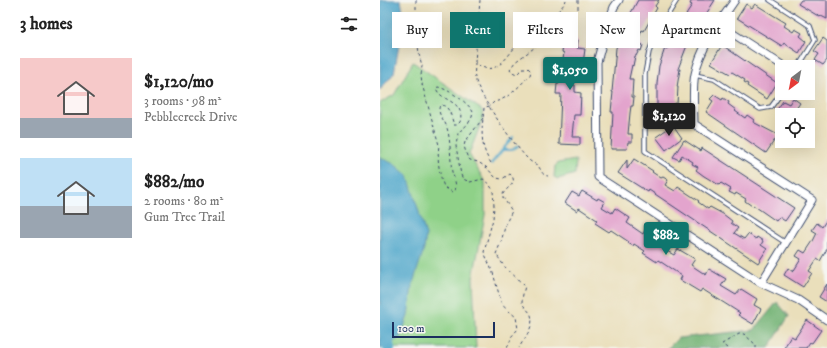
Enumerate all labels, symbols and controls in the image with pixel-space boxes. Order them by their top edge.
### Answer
chip: Buy [392,12,442,48]
chip: Rent [450,12,505,48]
chip: Filters [513,12,578,48]
chip: New [586,12,640,48]
chip: Apartment [648,12,735,48]
text: 3 homes [20,13,73,35]
icon: filters [338,13,360,35]
pin: $1,050 [537,57,603,91]
north arrow [775,60,815,100]
map controls [775,60,815,148]
text: $1,050 [552,62,588,78]
text: $1,120/mo [144,71,213,93]
icon: home [52,74,100,122]
text: 3 rooms · 98 m² [144,93,221,109]
pin: $1,120 [636,103,702,137]
text: $1,120 [652,108,686,124]
button: locate [775,108,815,148]
text: Pebblecreek Drive [144,109,238,125]
text: $882/mo [144,171,204,193]
icon: home [52,174,100,222]
text: 2 rooms · 80 m² [144,193,223,209]
text: Gum Tree Trail [144,209,225,225]
pin: $882 [642,222,690,256]
text: $882 [653,227,679,243]
scale bar [392,320,495,339]
text: 100 m [398,322,424,336]

